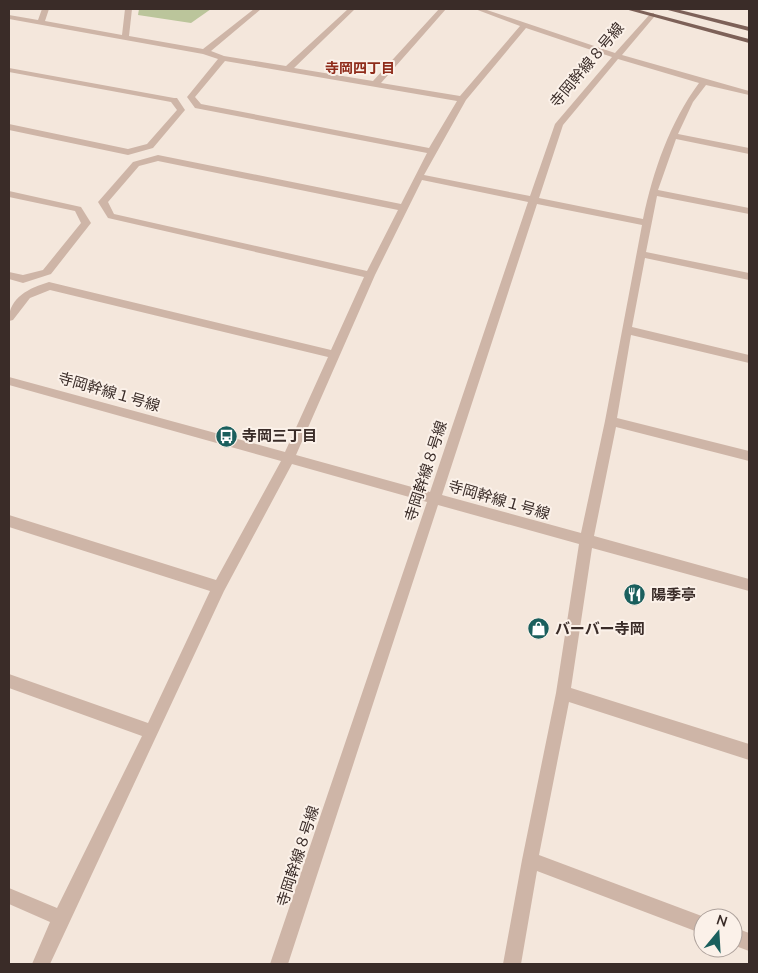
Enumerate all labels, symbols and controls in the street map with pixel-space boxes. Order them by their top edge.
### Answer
street label: 寺岡幹線８号線 [546,18,628,112]
district label: 寺岡四丁目 [325,59,395,78]
street label: 寺岡幹線１号線 [56,368,162,416]
street label: 寺岡幹線８号線 [400,418,452,524]
bus stop icon: 寺岡三丁目 [214,424,238,448]
place label: 寺岡三丁目 [242,426,317,446]
street label: 寺岡幹線１号線 [446,476,552,524]
restaurant icon: 陽季亭 [623,583,647,607]
place label: 陽季亭 [651,585,696,605]
shop icon: バーバー寺岡 [527,617,551,641]
place label: バーバー寺岡 [555,619,645,639]
street label: 寺岡幹線８号線 [272,803,324,909]
north arrow [693,908,743,958]
text: N [714,910,730,932]

